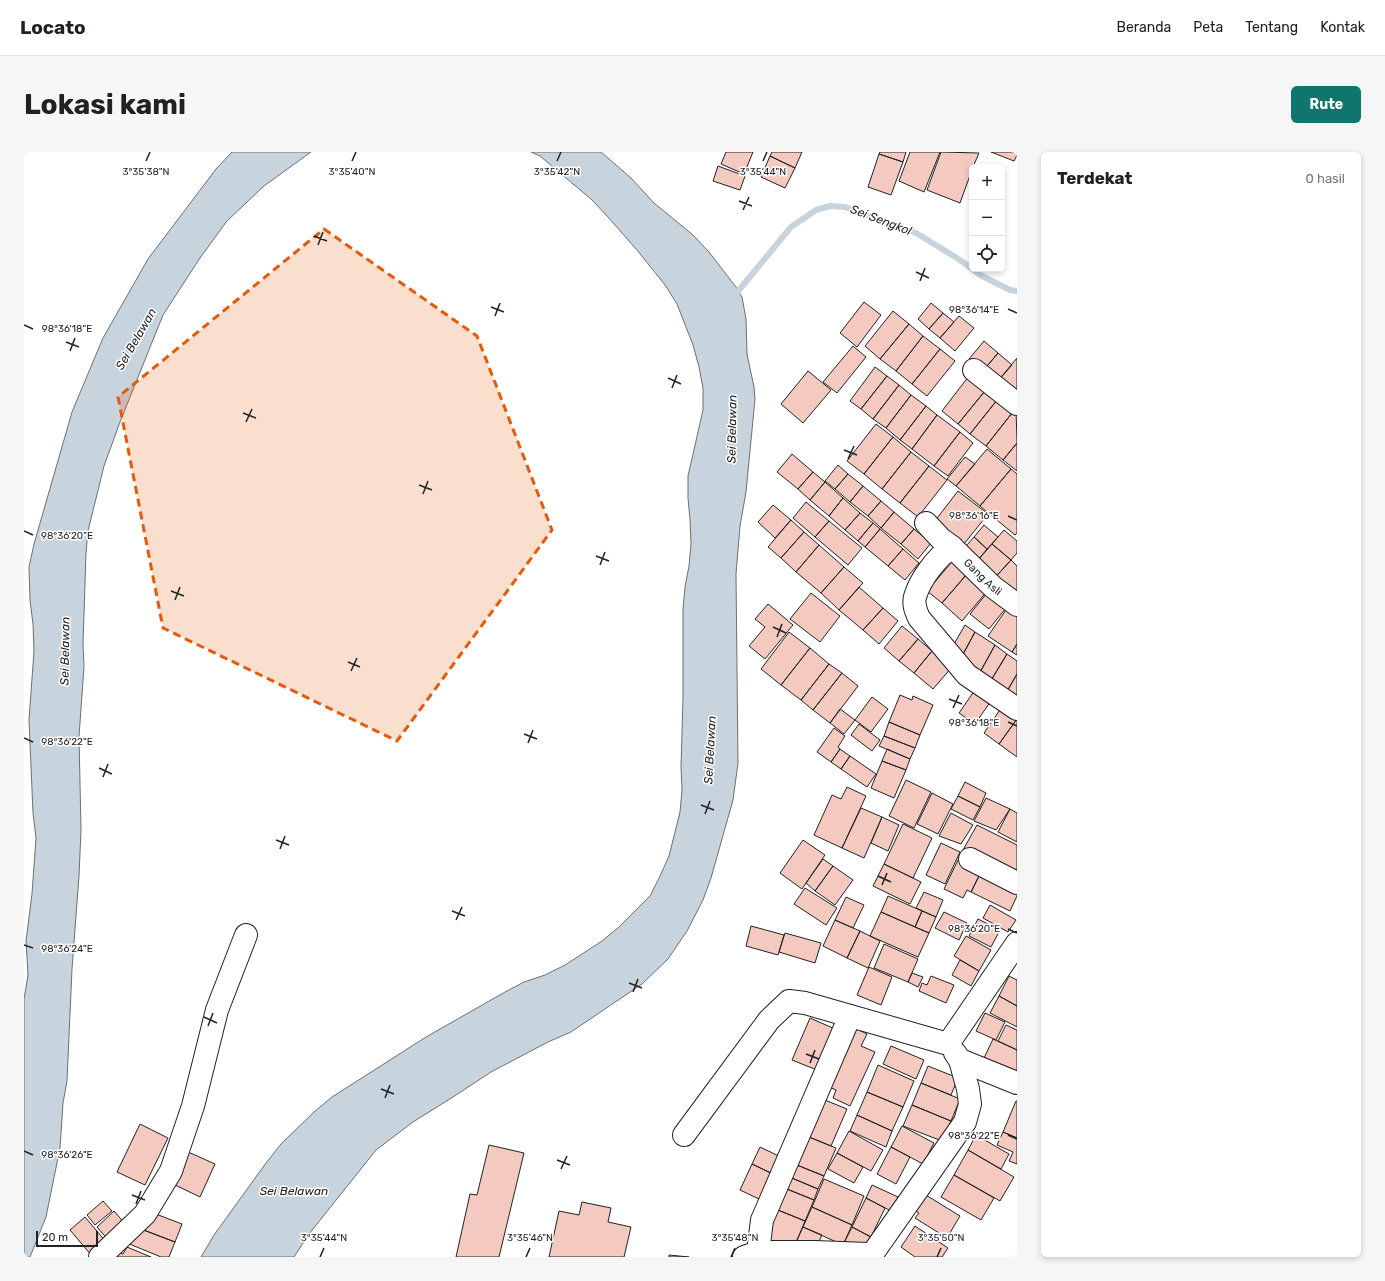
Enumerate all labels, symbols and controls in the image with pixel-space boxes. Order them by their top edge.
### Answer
text: Locato [20,16,86,39]
text: Beranda [1117,19,1171,36]
text: Peta [1193,19,1223,36]
text: Tentang [1245,19,1298,36]
text: Kontak [1320,19,1365,36]
button: Rute [1291,86,1361,123]
text: Lokasi kami [24,88,186,121]
map controls [969,164,1005,272]
button: + [969,164,1005,200]
text: 3°35'38"N [122,166,170,178]
text: 3°35'40"N [329,166,375,178]
text: 3°35'42"N [534,166,580,178]
text: 3°35'44"N [740,166,786,178]
text: Terdekat [1057,168,1132,188]
text: 0 hasil [1306,171,1345,186]
button: − [969,200,1005,236]
water label: Sei Sengkol [848,202,915,238]
button: locate [969,236,1005,272]
text: 98°36'14"E [949,304,999,316]
water label: Sei Belawan [113,306,159,372]
text: 98°36'18"E [42,323,92,335]
water label: Sei Belawan [724,395,740,463]
text: 98°36'16"E [949,510,999,522]
text: 98°36'20"E [41,530,93,542]
street label: Gang Asli [961,556,1005,598]
water label: Sei Belawan [57,617,73,685]
water label: Sei Belawan [701,715,719,785]
text: 98°36'18"E [949,717,999,729]
text: 98°36'22"E [41,736,93,748]
text: 98°36'20"E [948,923,1000,935]
text: 98°36'24"E [41,943,93,955]
text: 98°36'22"E [948,1130,1000,1142]
text: 98°36'26"E [41,1149,93,1161]
water label: Sei Belawan [260,1184,328,1198]
scale bar [36,1229,98,1248]
text: 20 m [42,1231,68,1244]
text: 3°35'44"N [301,1232,347,1244]
text: 3°35'46"N [507,1232,553,1244]
text: 3°35'48"N [712,1232,758,1244]
text: 3°35'50"N [918,1232,965,1244]

